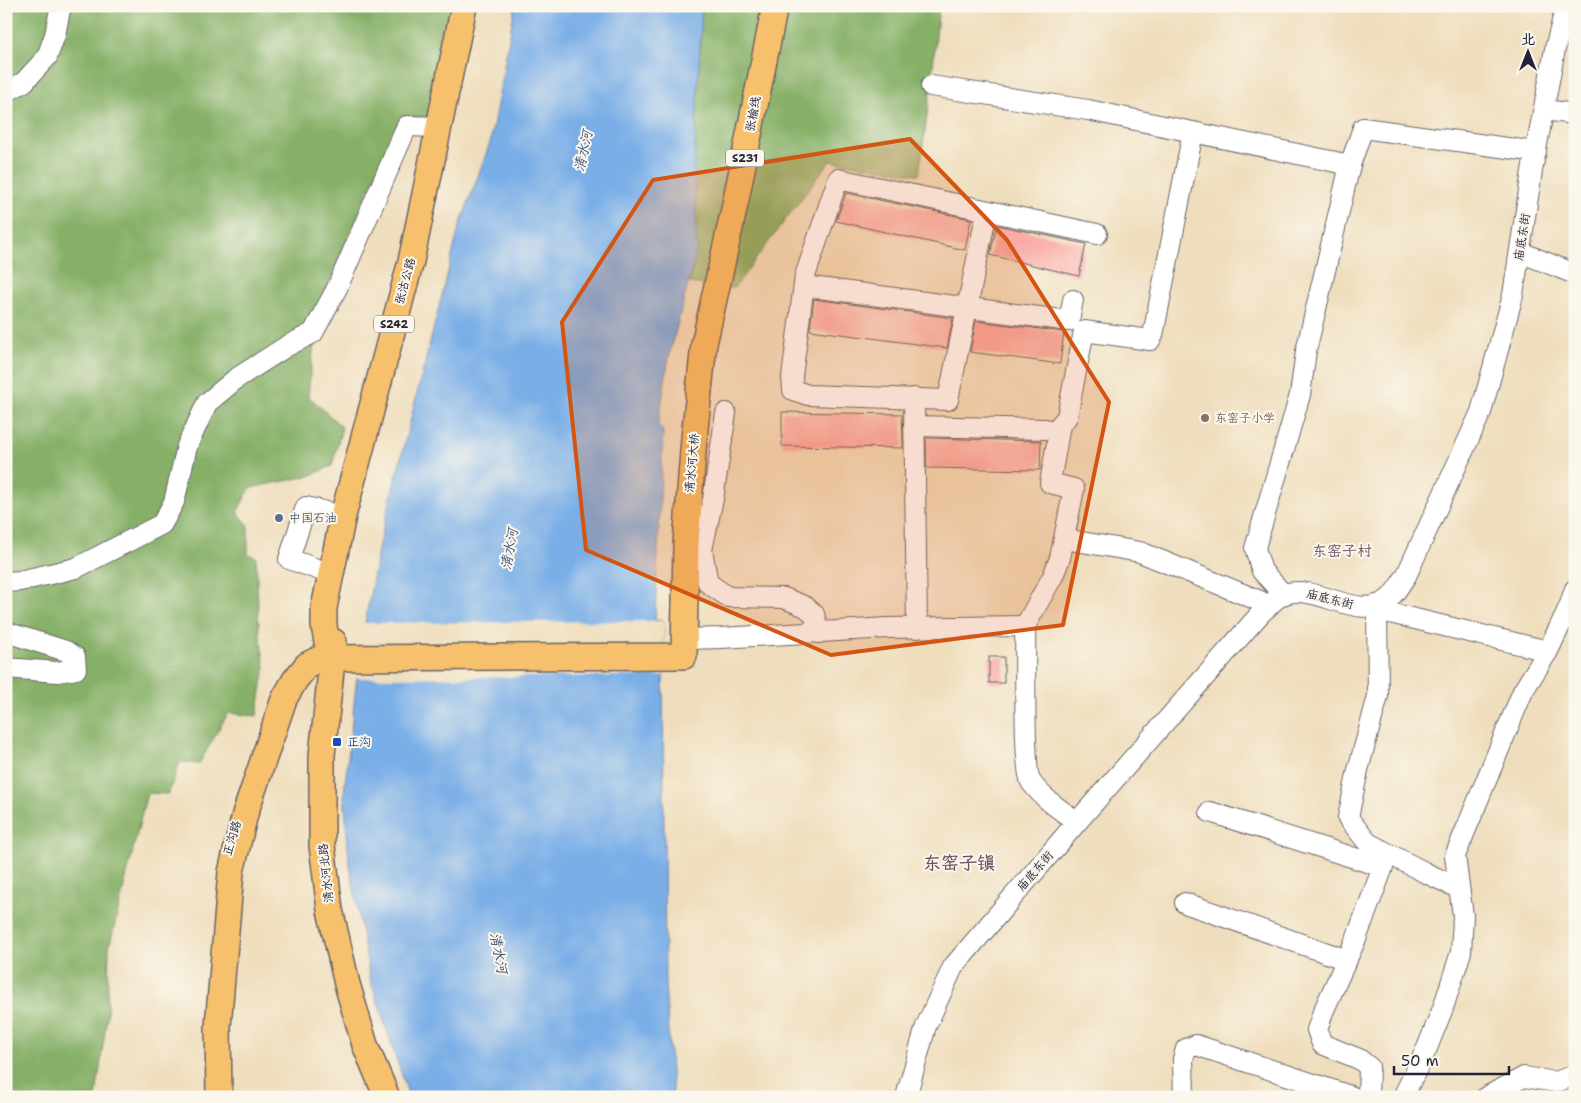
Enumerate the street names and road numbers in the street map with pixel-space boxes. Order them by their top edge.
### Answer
street label: 张榆线 [742,95,764,133]
road number: S231 [726,150,764,167]
street label: 庙底东街 [1510,212,1534,262]
street label: 张沽公路 [391,256,419,306]
road number: S242 [374,316,414,332]
street label: 清水河大桥 [681,431,703,494]
street label: 庙底东街 [1305,585,1355,613]
street label: 正沟路 [219,818,245,858]
street label: 清水河北路 [315,842,337,904]
street label: 庙底东街 [1013,848,1057,894]

